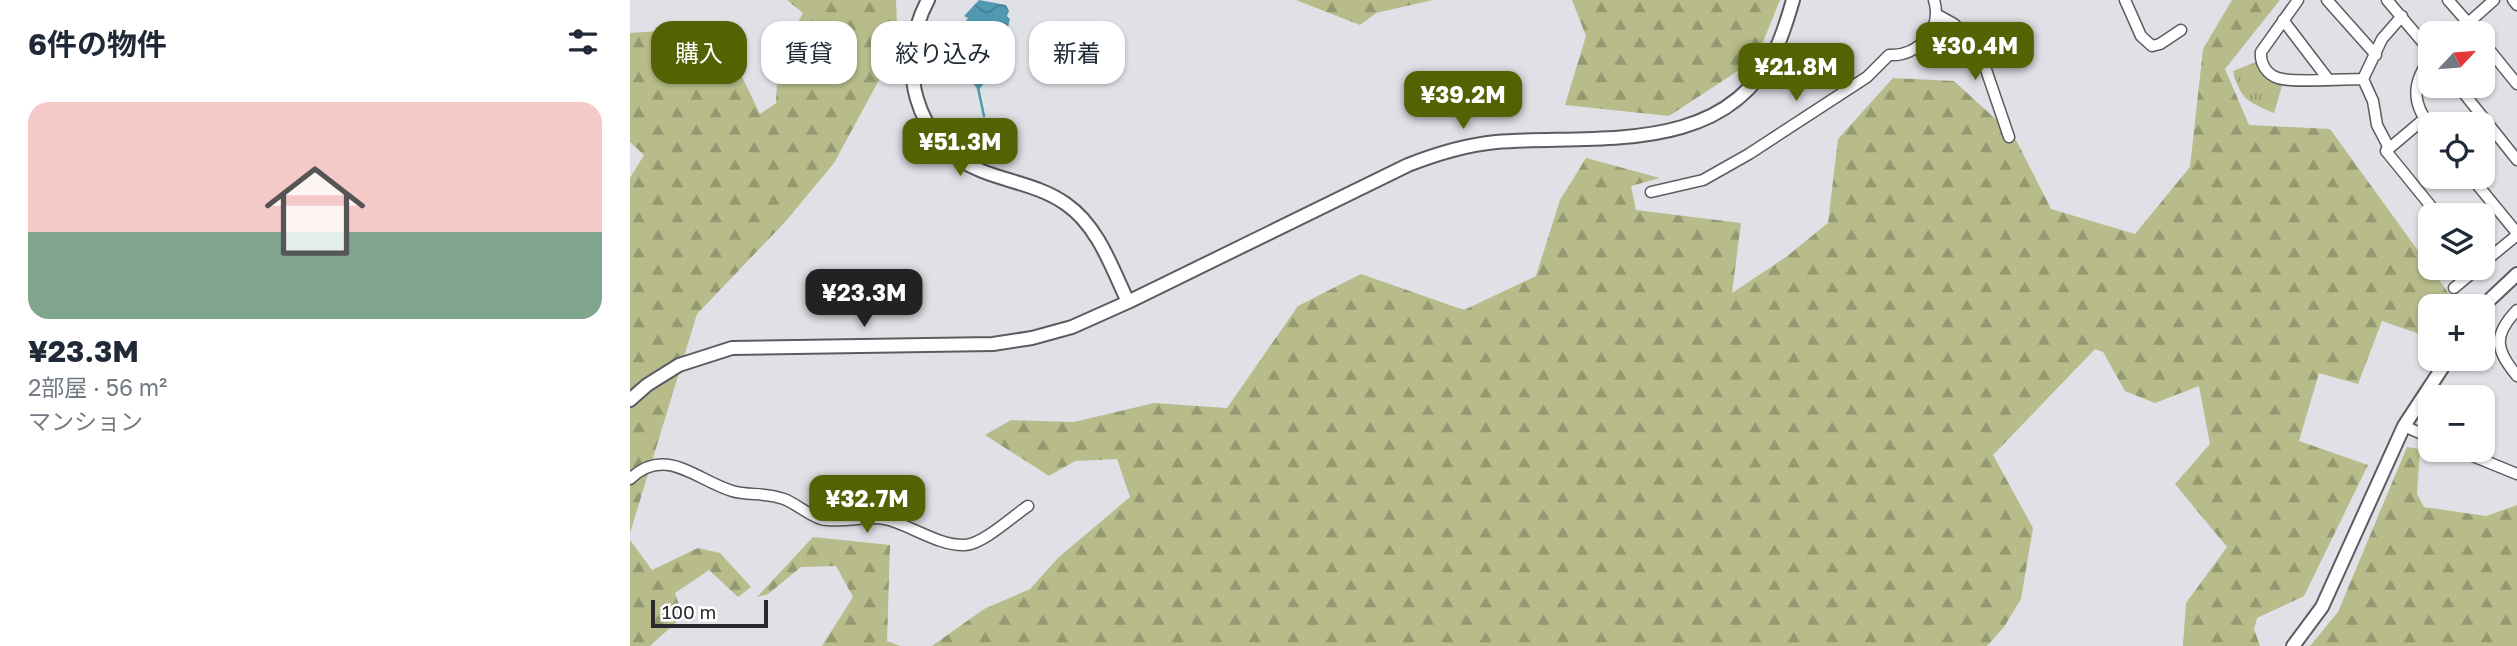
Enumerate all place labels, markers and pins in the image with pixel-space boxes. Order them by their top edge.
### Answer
pin: ¥30.4M [1918,22,2032,82]
pin: ¥21.8M [1739,43,1853,103]
pin: ¥39.2M [1406,72,1520,131]
pin: ¥51.3M [903,118,1017,178]
pin: ¥23.3M [807,270,921,329]
pin: ¥32.7M [810,476,924,535]

